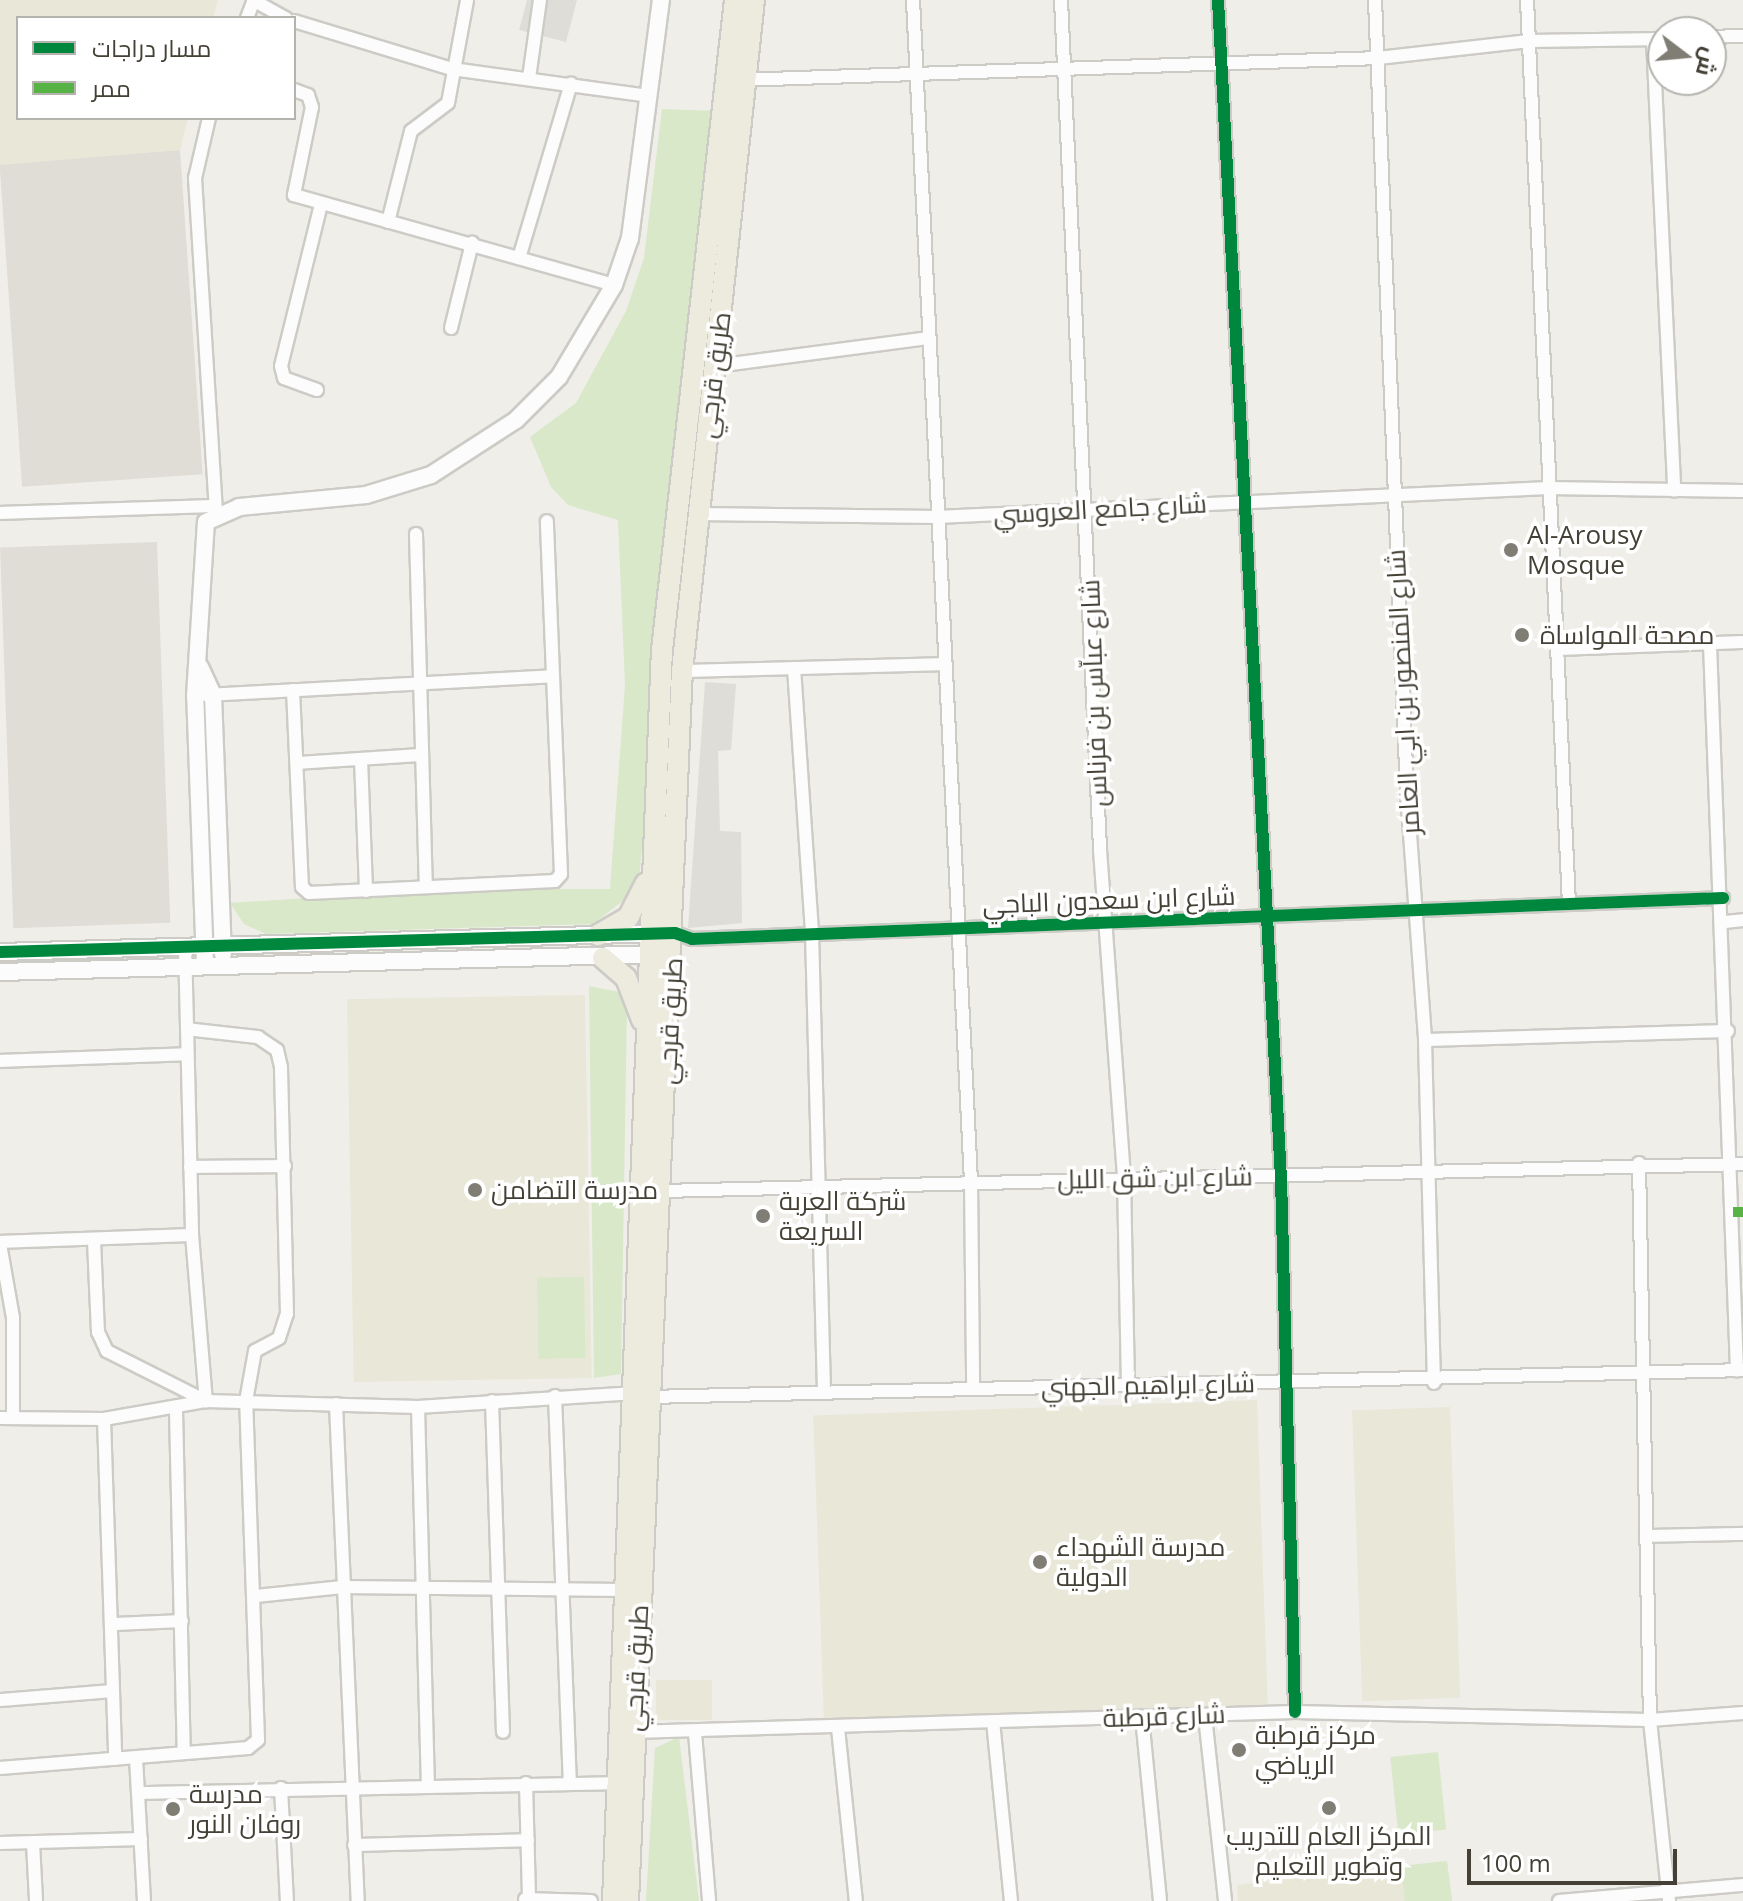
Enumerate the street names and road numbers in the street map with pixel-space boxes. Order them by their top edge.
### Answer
street label: طريق قرجي [691,310,737,440]
street label: شارع جامع العروسي [992,488,1208,530]
street label: شارع المنصور بن ابي العامر [1380,549,1426,835]
street label: شارع عباّس بن فرناس [1074,579,1114,807]
street label: شارع ابن سعدون الباجي [982,880,1236,920]
street label: طريق قرجي [651,957,689,1085]
street label: شارع ابن شق الليل [1057,1161,1253,1195]
street label: شارع ابراهيم الجهني [1041,1368,1255,1402]
street label: طريق قرجي [617,1604,655,1732]
street label: شارع قرطبة [1102,1698,1226,1734]

